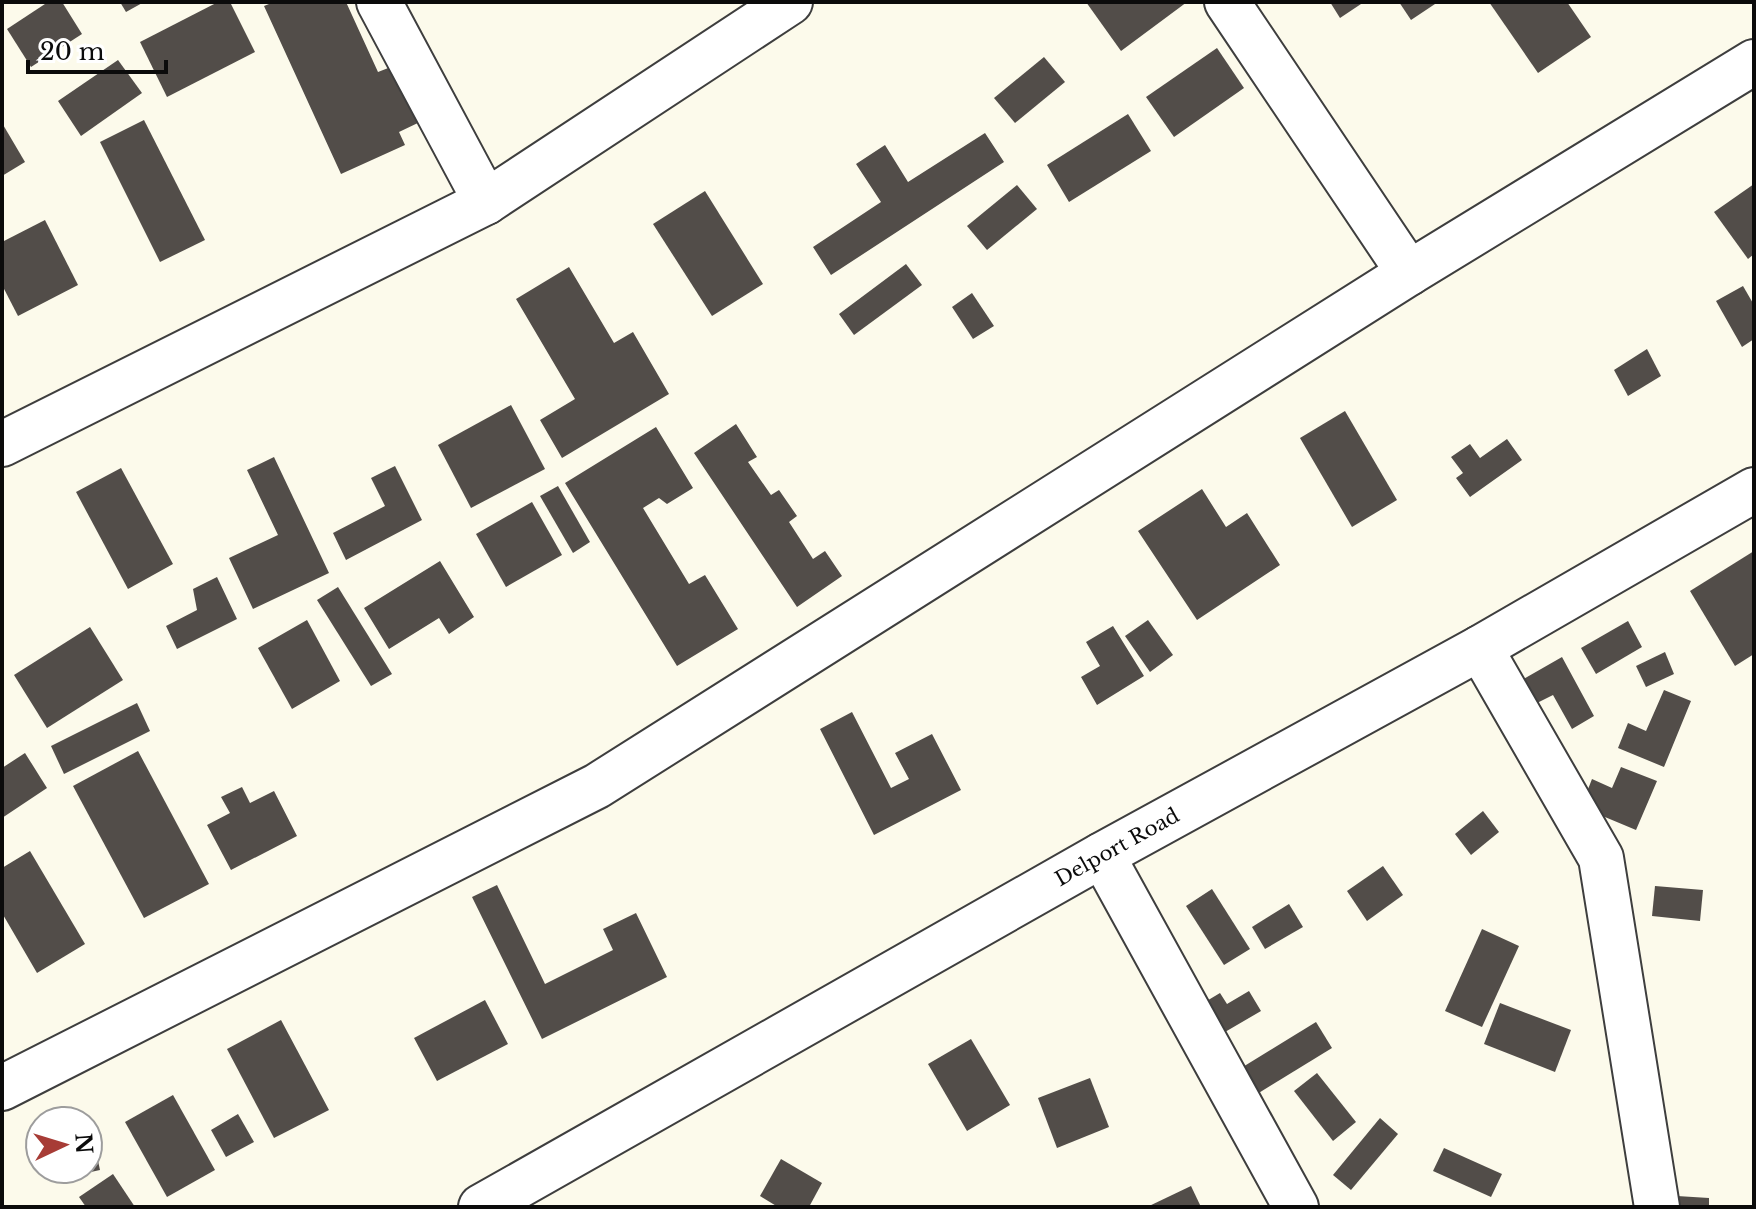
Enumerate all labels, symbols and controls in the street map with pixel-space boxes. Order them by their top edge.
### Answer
scale bar [28,24,166,74]
text: 20 m [40,37,105,66]
street label: Delport Road [1051,803,1183,891]
north arrow [24,1105,104,1185]
text: N [69,1132,98,1155]

